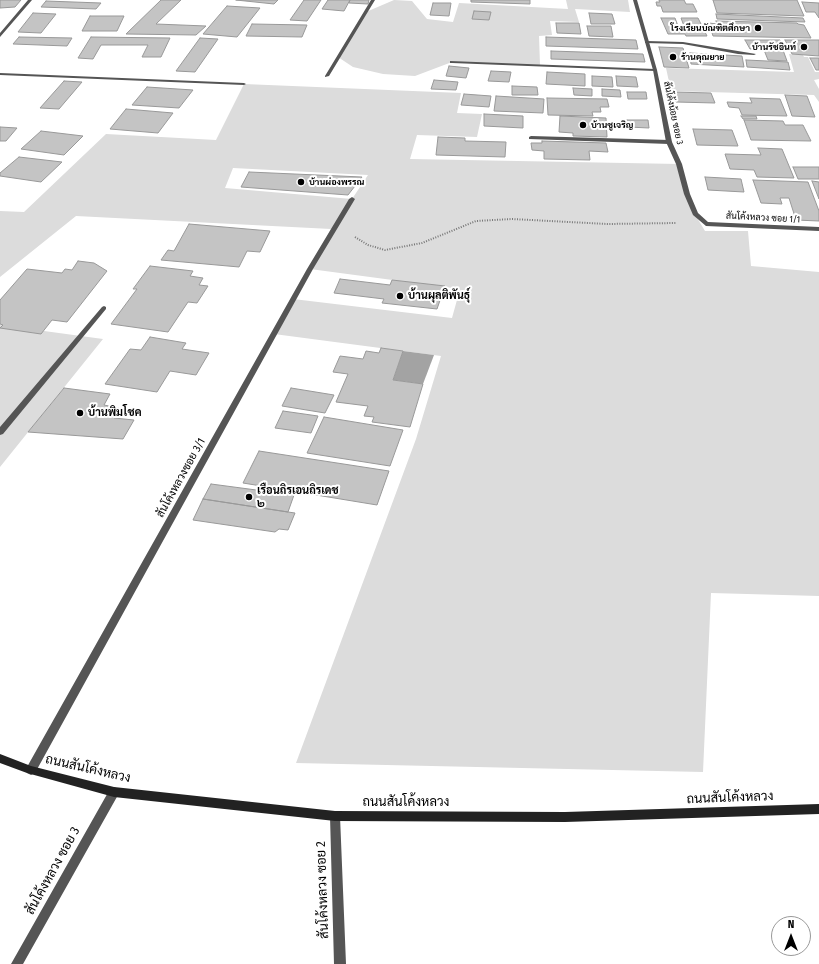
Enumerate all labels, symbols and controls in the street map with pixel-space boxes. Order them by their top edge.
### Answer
place label: โรงเรียนบัณฑิตศึกษา [671,23,750,33]
marker: โรงเรียนบัณฑิตศึกษา [753,23,763,33]
place label: บ้านรัชอินท์ [752,42,796,52]
marker: บ้านรัชอินท์ [799,42,809,52]
marker: ร้านคุณยาย [668,52,678,62]
place label: ร้านคุณยาย [681,52,725,62]
street label: สันโค้งน้อย ซอย 3 [661,80,685,146]
marker: บ้านชูเจริญ [578,120,588,130]
place label: บ้านชูเจริญ [591,120,633,130]
marker: บ้านผ่องพรรณ [296,177,306,187]
place label: บ้านผ่องพรรณ [309,177,364,187]
street label: สันโค้งหลวง ซอย 1/1 [726,211,800,225]
place label: บ้านผุลติพันธ์ุ [408,289,470,303]
marker: บ้านผุลติพันธ์ุ [395,291,405,301]
place label: บ้านพิมโชค [88,406,141,420]
marker: บ้านพิมโชค [75,408,85,418]
street label: สันโค้งหลวงซอย 3/1 [154,436,208,520]
place label: เรือนถิรเอนถิรเดช ๒ [257,484,339,510]
marker: เรือนถิรเอนถิรเดช ๒ [244,492,254,502]
street label: ถนนสันโค้งหลวง [44,752,132,786]
street label: ถนนสันโค้งหลวง [686,789,774,807]
street label: ถนนสันโค้งหลวง [363,794,449,810]
street label: สันโค้งหลวง ซอย 3 [22,824,84,918]
street label: สันโค้งหลวง ซอย 2 [313,841,333,939]
north arrow [771,916,811,956]
text: N [788,918,794,931]

